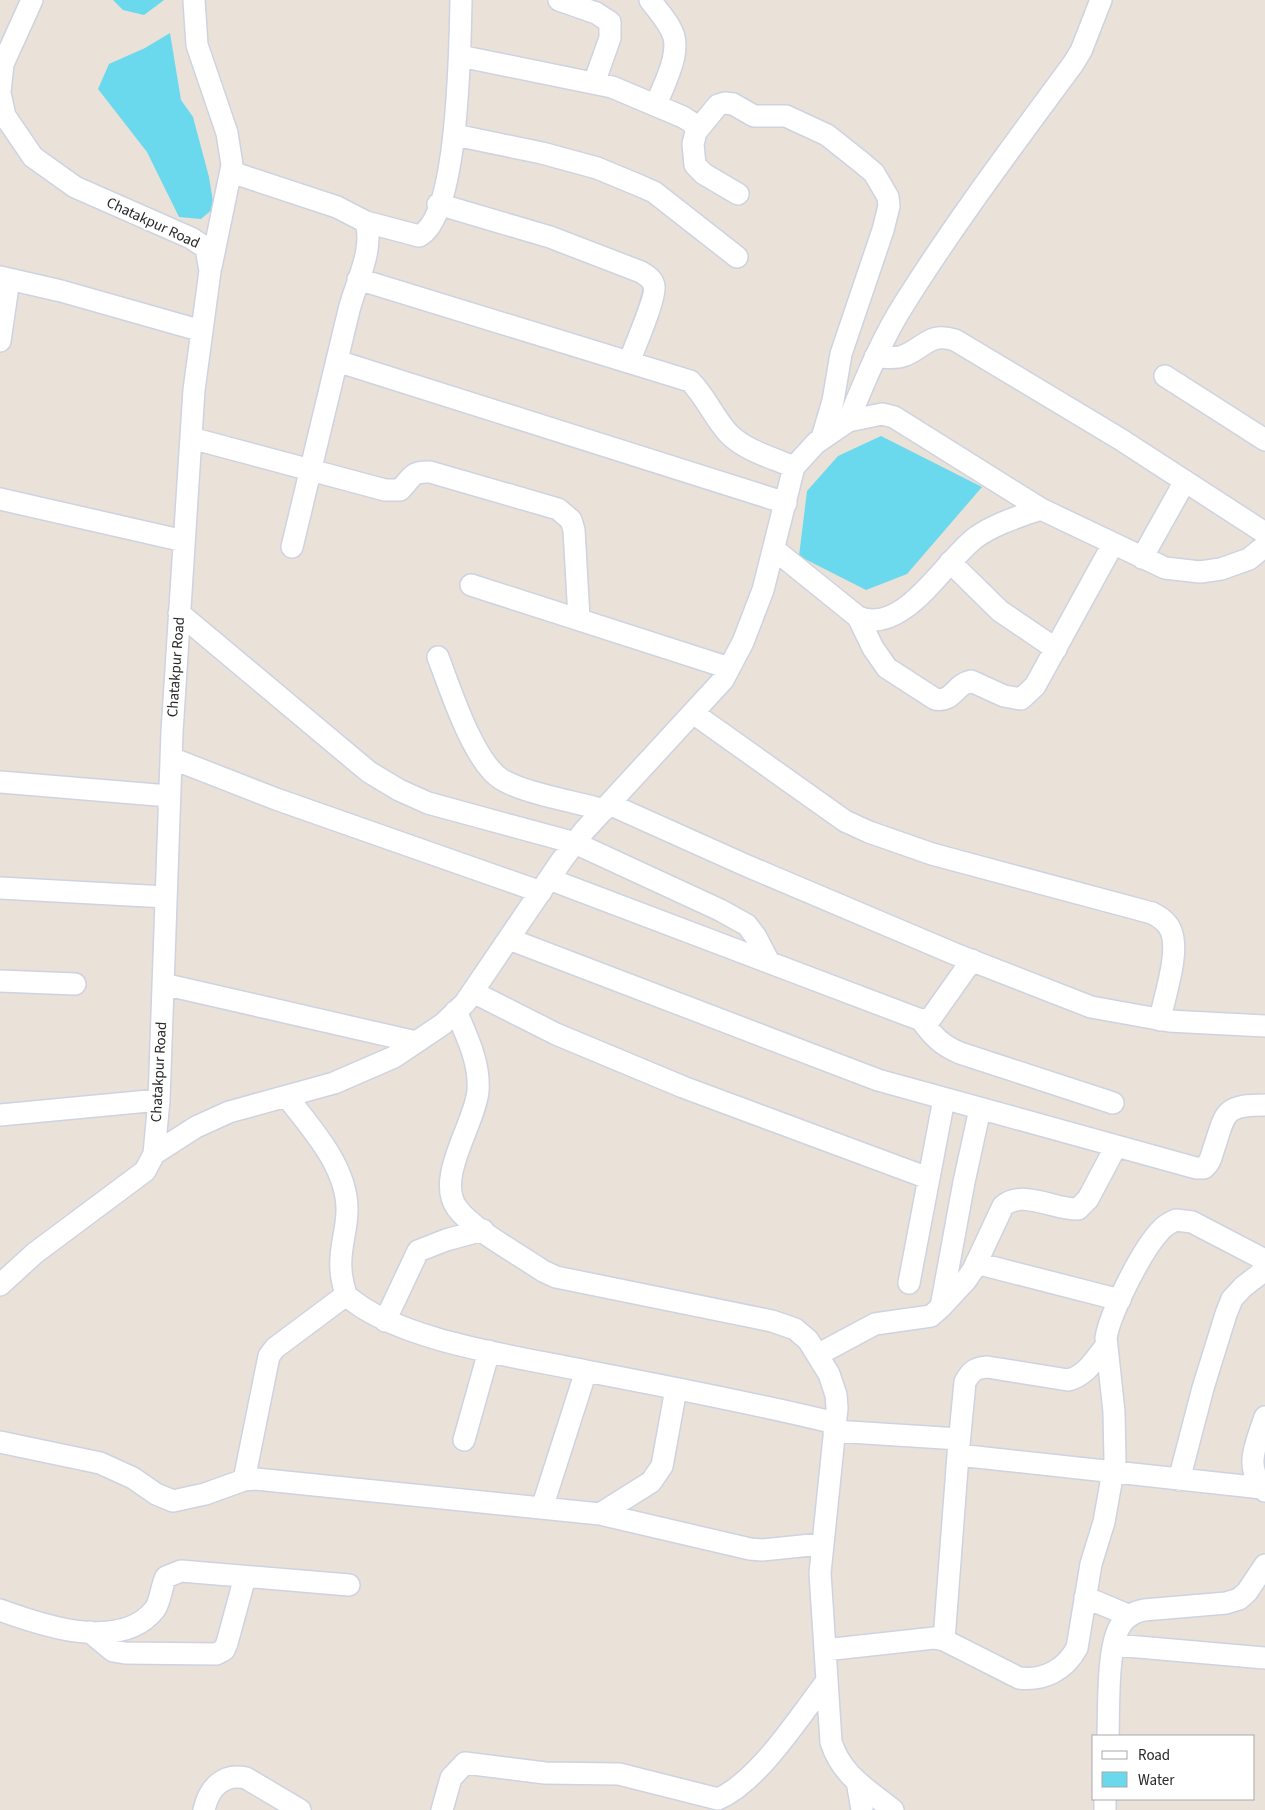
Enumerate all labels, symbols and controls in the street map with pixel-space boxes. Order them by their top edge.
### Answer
street label: Chatakpur Road [103,192,203,254]
street label: Chatakpur Road [162,616,190,718]
street label: Chatakpur Road [146,1021,172,1123]
legend [1092,1735,1255,1800]
text: Road [1138,1745,1170,1766]
text: Water [1138,1770,1175,1791]

